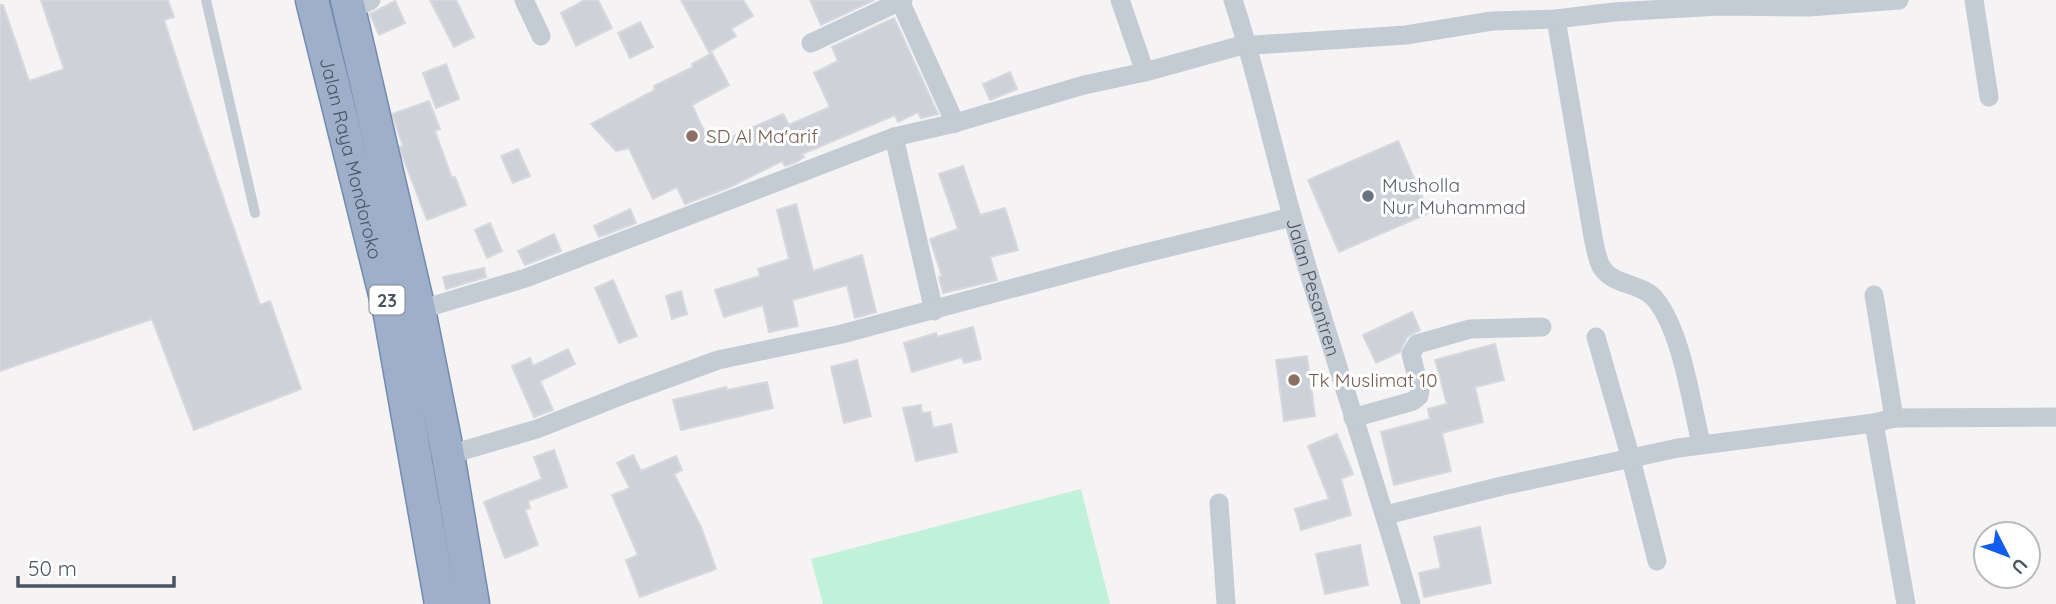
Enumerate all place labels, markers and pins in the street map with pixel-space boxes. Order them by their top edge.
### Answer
place label: SD Al Ma'arif [706,124,818,148]
marker: SD Al Ma'arif [684,128,700,144]
place label: Musholla Nur Muhammad [1382,173,1526,219]
marker: Musholla Nur Muhammad [1360,188,1376,204]
place label: Tk Muslimat 10 [1308,368,1438,392]
marker: Tk Muslimat 10 [1286,372,1302,388]

